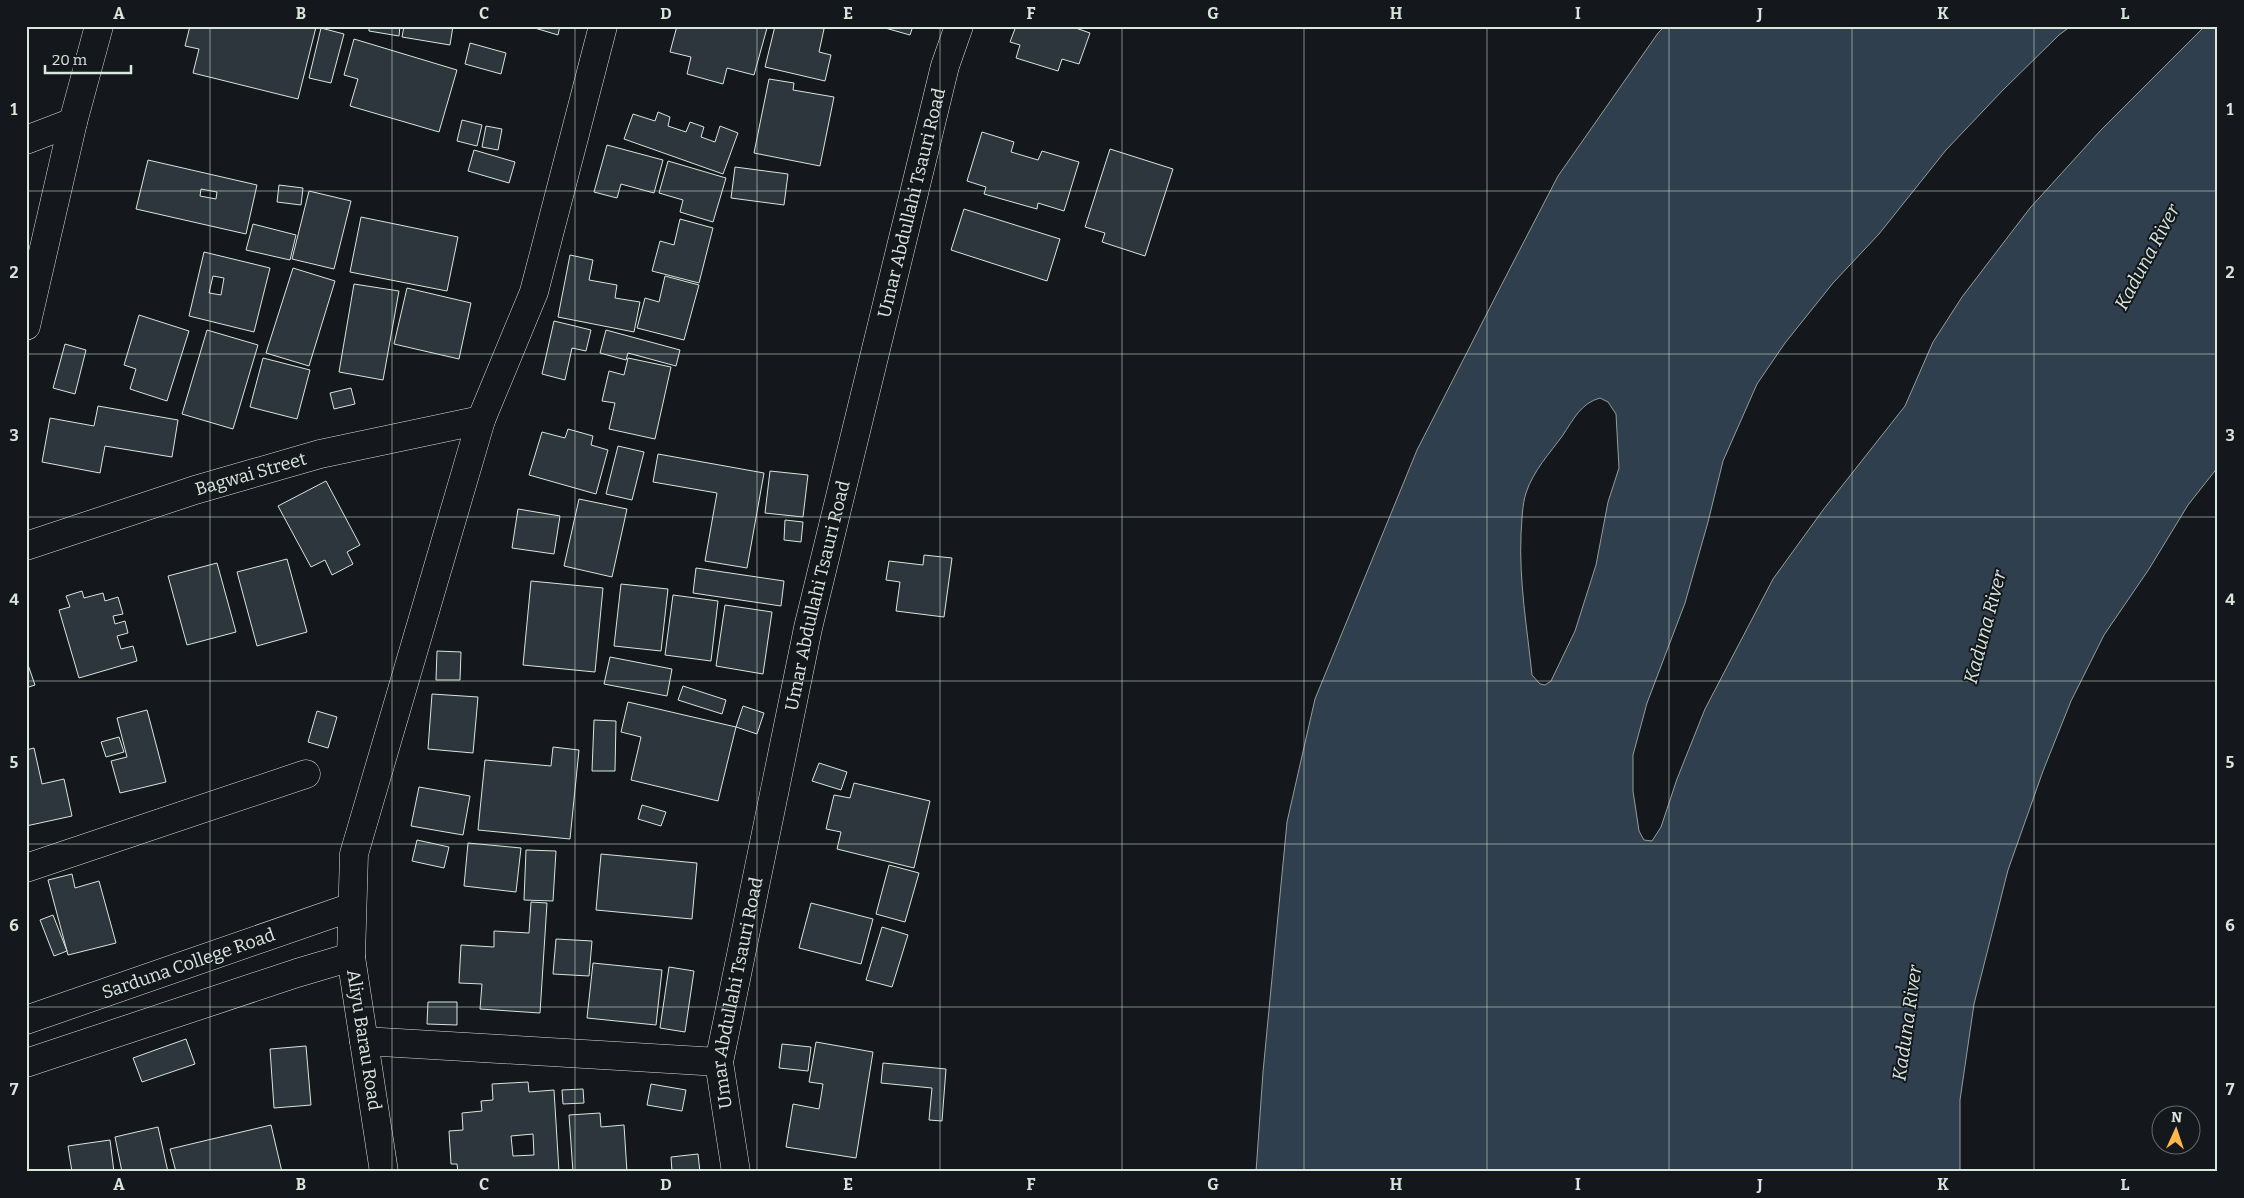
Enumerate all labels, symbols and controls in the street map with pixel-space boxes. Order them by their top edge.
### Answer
text: A [113,4,125,23]
text: B [296,4,306,23]
text: C [479,4,489,23]
text: D [660,4,672,23]
text: E [843,4,853,23]
text: F [1027,4,1036,23]
text: G [1207,4,1219,23]
text: H [1390,4,1403,23]
text: I [1575,4,1581,23]
text: J [1756,4,1763,23]
text: K [1937,4,1949,23]
text: L [2121,4,2130,23]
scale bar [45,42,131,74]
text: 20 m [52,51,88,69]
street label: Umar Abdullahi Tsauri Road [873,85,950,320]
text: 1 [11,100,18,119]
text: 1 [2227,100,2234,119]
water label: Kaduna River [2110,199,2185,314]
text: 2 [9,263,19,282]
text: 2 [2225,263,2235,282]
text: 3 [9,426,19,445]
text: 3 [2225,426,2235,445]
street label: Bagwai Street [193,447,309,500]
street label: Umar Abdullahi Tsauri Road [780,478,855,713]
water label: Kaduna River [1959,567,2011,686]
text: 4 [9,590,19,609]
text: 4 [2225,590,2235,609]
text: 5 [10,753,19,772]
text: 5 [2226,753,2235,772]
street label: Umar Abdullahi Tsauri Road [708,875,768,1110]
text: 6 [9,916,19,935]
text: 6 [2225,916,2235,935]
street label: Sarduna College Road [99,923,278,1004]
water label: Kaduna River [1888,963,1927,1082]
street label: Aliyu Barau Road [342,968,386,1112]
text: 7 [10,1080,19,1099]
text: 7 [2226,1080,2235,1099]
north arrow [2152,1106,2202,1156]
text: N [2171,1109,2183,1126]
text: A [113,1175,125,1194]
text: B [296,1175,306,1194]
text: C [479,1175,489,1194]
text: D [660,1175,672,1194]
text: E [843,1175,853,1194]
text: F [1027,1175,1036,1194]
text: G [1207,1175,1219,1194]
text: H [1390,1175,1403,1194]
text: I [1575,1175,1581,1194]
text: J [1756,1175,1763,1194]
text: K [1937,1175,1949,1194]
text: L [2121,1175,2130,1194]

